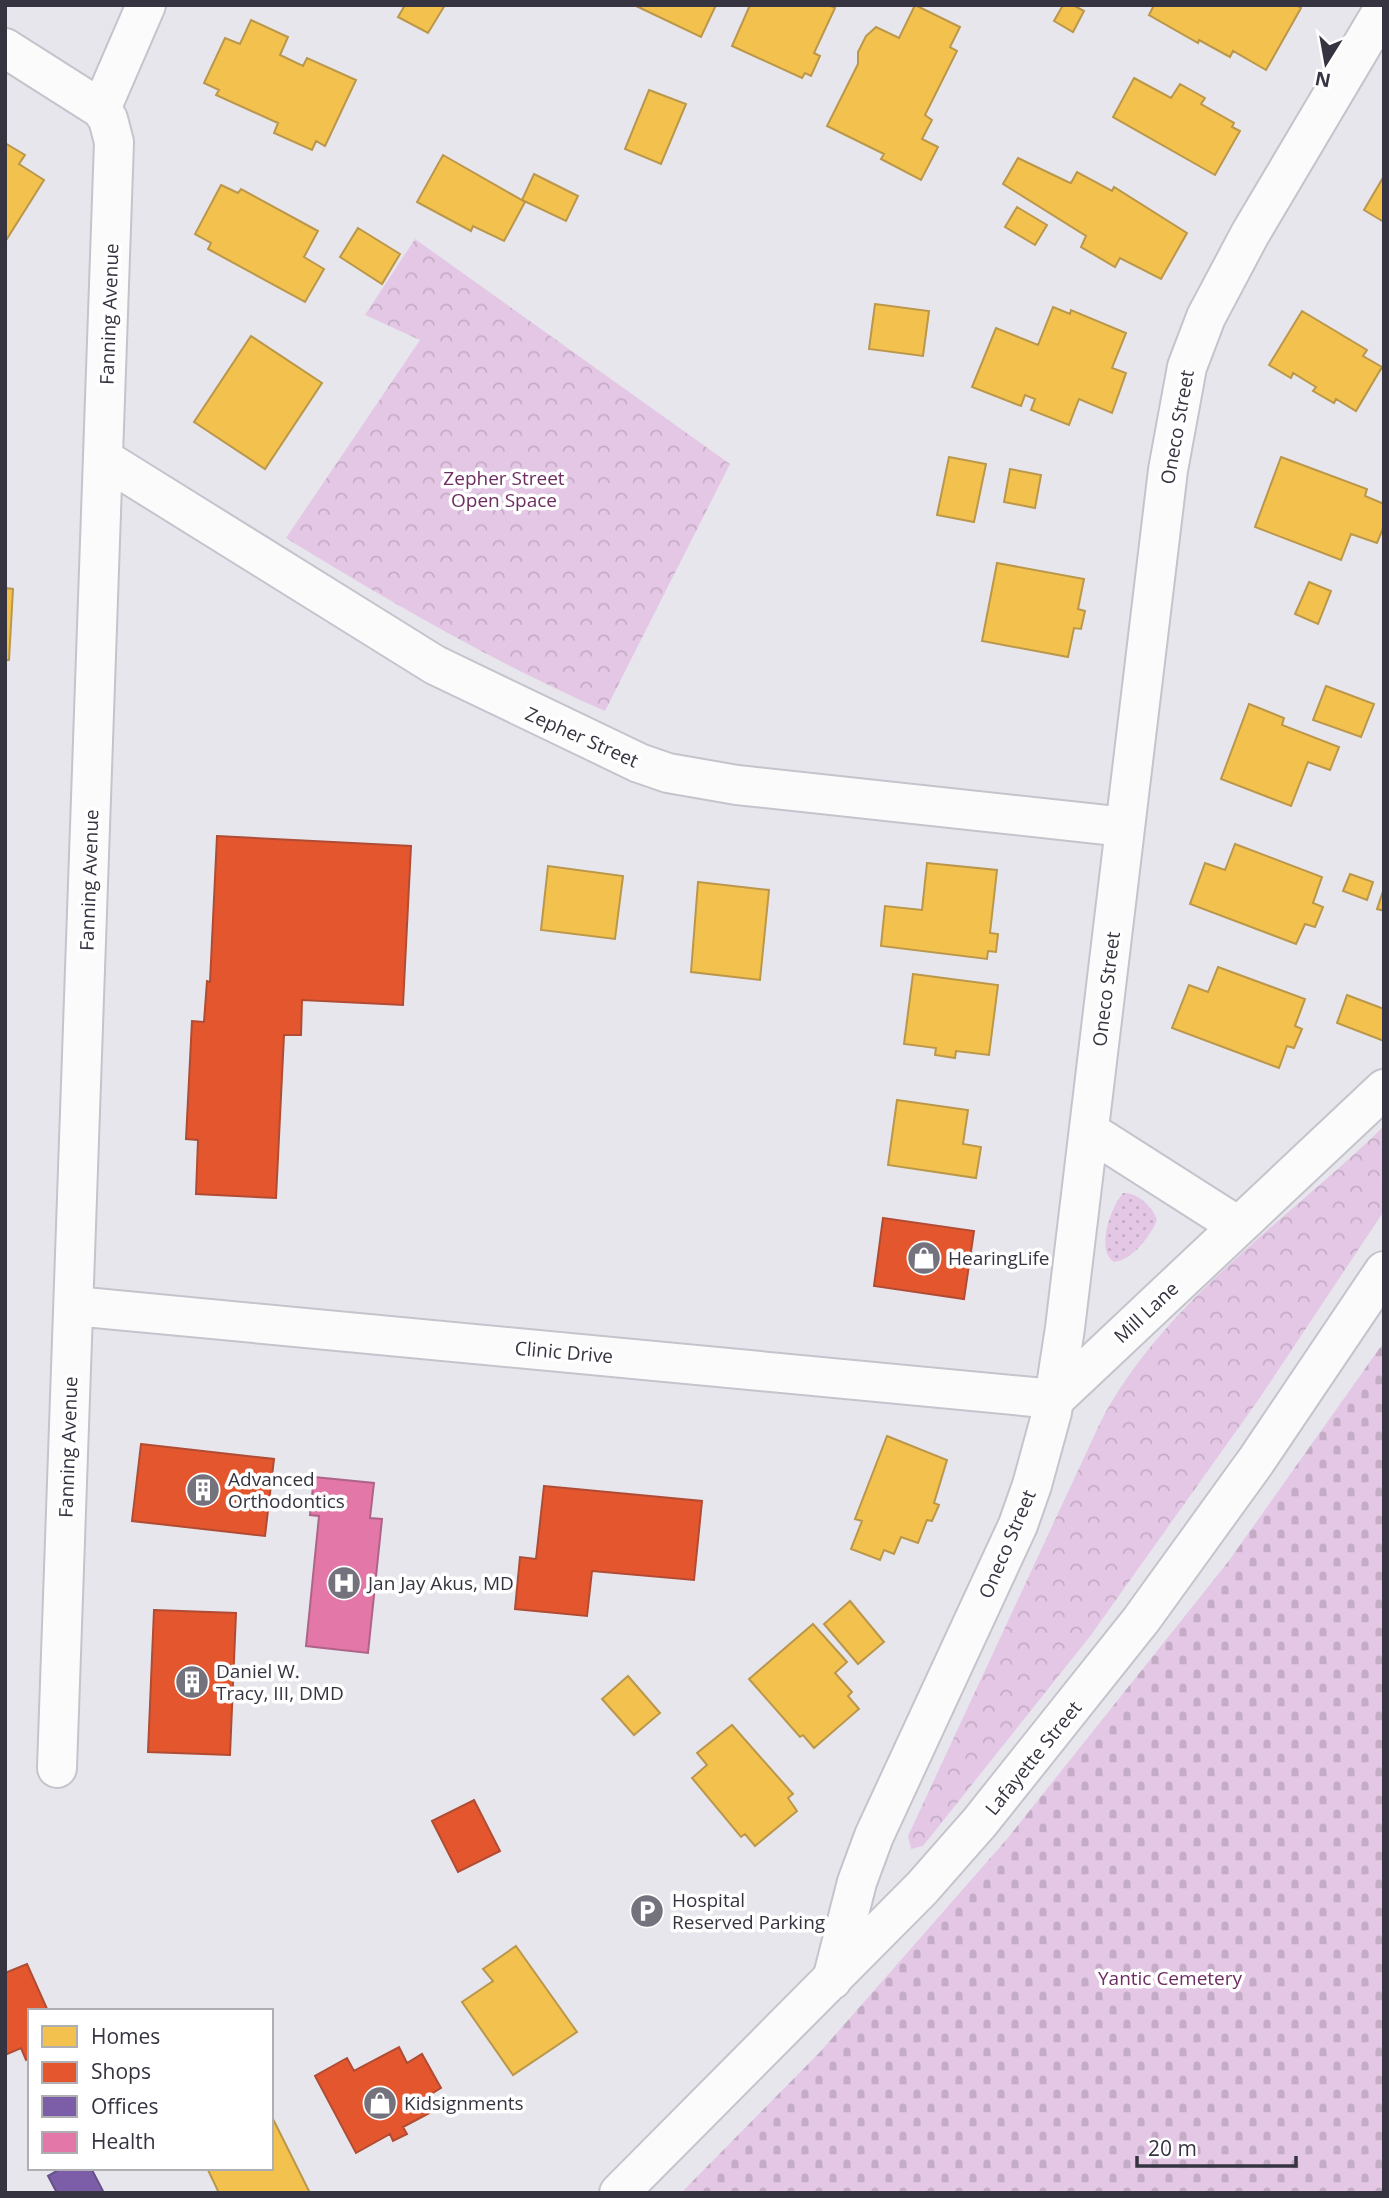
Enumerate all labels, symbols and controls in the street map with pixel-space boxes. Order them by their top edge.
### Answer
north arrow [1291,28,1361,98]
text: N [1313,65,1333,94]
street label: Fanning Avenue [94,243,124,385]
street label: Oneco Street [1154,368,1200,486]
park label: Zepher Street Open Space [443,465,565,513]
street label: Zepher Street [521,700,643,774]
street label: Fanning Avenue [74,809,104,951]
street label: Oneco Street [1086,930,1126,1048]
shop icon: HearingLife [905,1239,943,1277]
place label: HearingLife [948,1245,1050,1271]
street label: Mill Lane [1108,1275,1184,1349]
street label: Clinic Drive [514,1335,614,1369]
street label: Fanning Avenue [53,1376,83,1518]
place label: Advanced Orthodontics [228,1466,345,1514]
building icon: Advanced Orthodontics [184,1471,222,1509]
street label: Oneco Street [972,1485,1042,1602]
hospital icon: Jan Jay Akus, MD [325,1564,363,1602]
place label: Jan Jay Akus, MD [366,1570,514,1596]
place label: Daniel W. Tracy, III, DMD [216,1658,344,1706]
building icon: Daniel W. Tracy, III, DMD [173,1663,211,1701]
street label: Lafayette Street [979,1695,1087,1821]
place label: Hospital Reserved Parking [672,1887,825,1935]
parking icon: Hospital Reserved Parking [628,1892,666,1930]
park label: Yantic Cemetery [1098,1965,1243,1991]
legend [28,2009,273,2170]
text: Homes [91,2022,160,2050]
text: Shops [91,2057,151,2085]
shop icon: Kidsignments [361,2084,399,2122]
place label: Kidsignments [404,2090,524,2116]
text: Offices [91,2092,159,2120]
scale bar [1137,2124,1296,2168]
text: Health [91,2127,156,2155]
text: 20 m [1148,2134,1197,2162]

